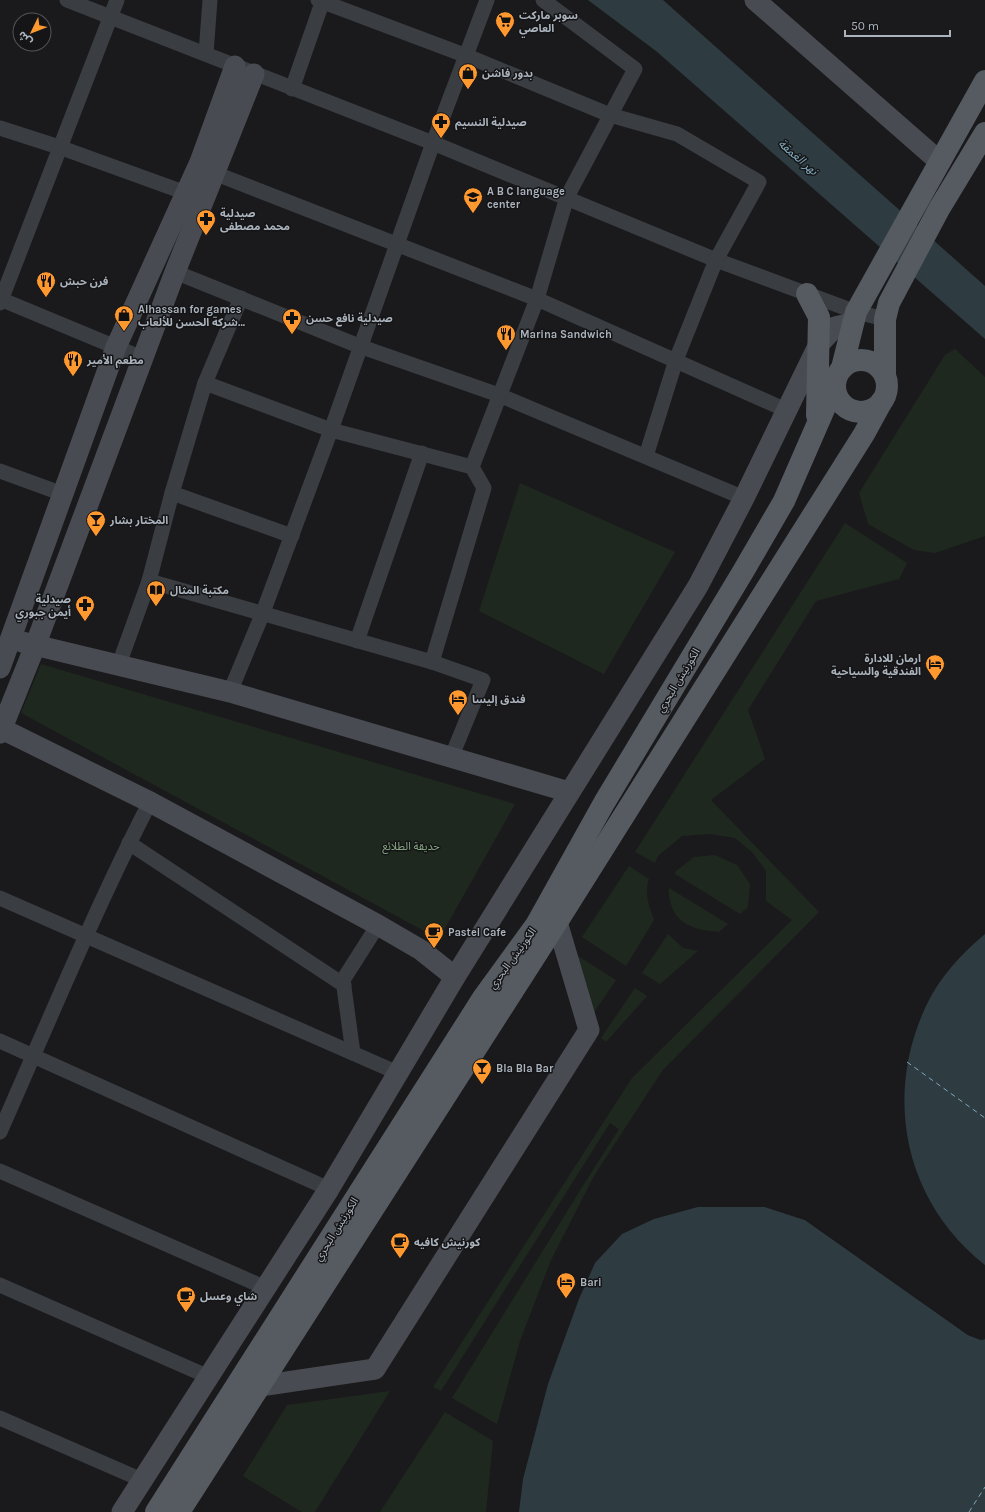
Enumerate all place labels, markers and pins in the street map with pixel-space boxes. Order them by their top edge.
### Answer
place label: سوبر ماركت العاصي [519,9,578,38]
supermarket icon: سوبر ماركت العاصي [494,10,516,38]
shop icon: بدور فاشن [457,62,479,90]
place label: بدور فاشن [482,67,533,80]
pharmacy icon: صيدلية النسيم [430,111,452,139]
place label: صيدلية النسيم [455,116,527,131]
place label: A B C language center [487,185,565,211]
school or university icon: A B C language center [462,186,484,214]
place label: صيدلية محمد مصطفى [220,207,290,233]
pharmacy icon: صيدلية محمد مصطفى [195,208,217,236]
restaurant icon: فرن حبش [35,270,57,298]
place label: فرن حبش [60,275,109,288]
place label: Alhassan for games شركة الحسن للألعاب... [138,303,246,329]
shop icon: Alhassan for games شركة الحسن للألعاب... [113,304,135,332]
pharmacy icon: صيدلية نافع حسن [281,307,303,335]
place label: صيدلية نافع حسن [306,312,393,327]
restaurant icon: Marina Sandwich [495,323,517,351]
place label: Marina Sandwich [520,328,612,341]
restaurant icon: مطعم الأمير [62,349,84,377]
place label: مطعم الأمير [86,354,144,369]
bar icon: المختار بشار [85,509,107,537]
place label: المختار بشار [109,514,168,527]
library icon: مكتبة المثال [145,579,167,607]
place label: مكتبة المثال [170,584,229,597]
place label: صيدلية أيمن جبوري [15,593,71,622]
pharmacy icon: صيدلية أيمن جبوري [74,594,96,622]
place label: ارمان للادارة الفندقية والسياحية [831,652,921,678]
hotel icon: ارمان للادارة الفندقية والسياحية [924,653,946,681]
hotel icon: فندق إليسا [447,688,469,716]
place label: فندق إليسا [472,693,526,706]
cafe icon: Pastel Cafe [423,921,445,949]
place label: Pastel Cafe [448,926,506,939]
bar icon: Bla Bla Bar [471,1057,493,1085]
place label: Bla Bla Bar [496,1062,554,1075]
cafe icon: كورنيش كافيه [389,1231,411,1259]
place label: كورنيش كافيه [414,1236,481,1249]
hotel icon: Bari [555,1271,577,1299]
place label: Bari [580,1276,602,1289]
cafe icon: شاي وعسل [175,1285,197,1313]
place label: شاي وعسل [200,1290,257,1306]

